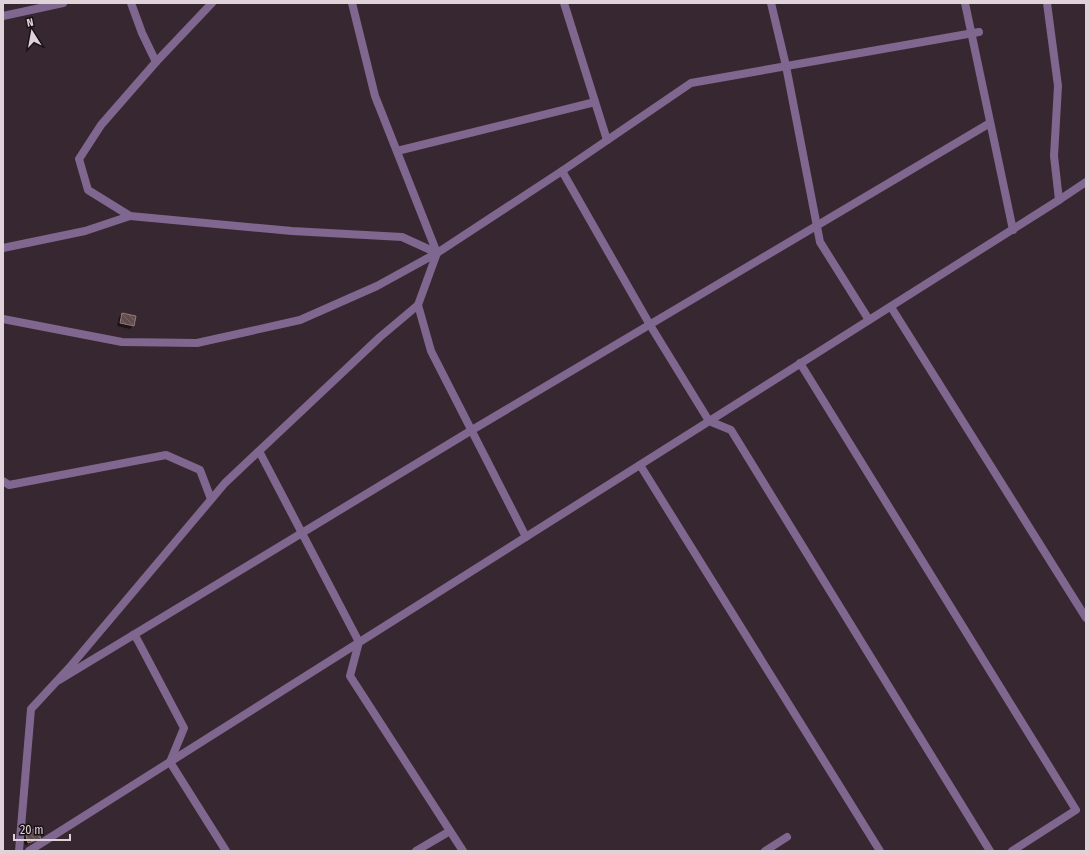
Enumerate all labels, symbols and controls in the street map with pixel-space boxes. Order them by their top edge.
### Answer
north arrow [12,12,52,52]
text: N [26,16,35,30]
scale bar [14,816,70,842]
text: 20 m [20,823,44,837]

